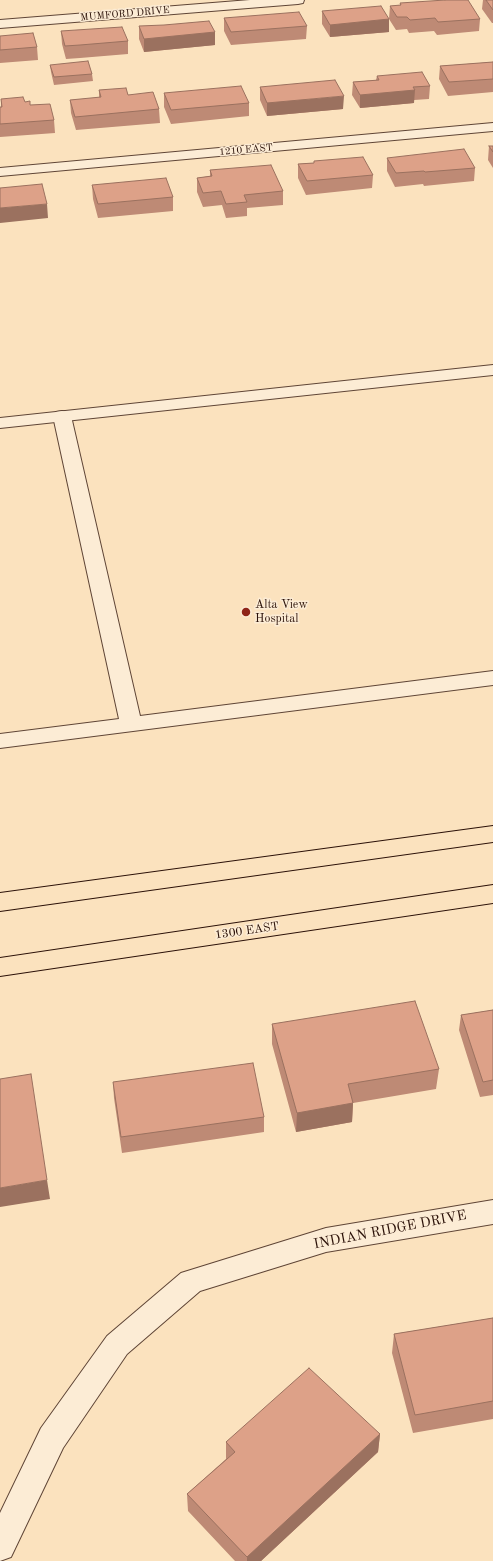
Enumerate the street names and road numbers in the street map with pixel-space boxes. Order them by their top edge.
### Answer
street label: MUMFORD DRIVE [80,4,170,24]
street label: 1210 EAST [219,142,273,158]
street label: 1300 EAST [214,919,280,943]
street label: INDIAN RIDGE DRIVE [312,1207,468,1253]

